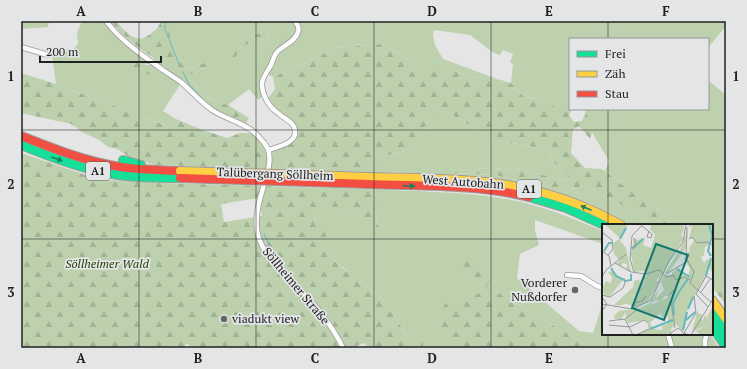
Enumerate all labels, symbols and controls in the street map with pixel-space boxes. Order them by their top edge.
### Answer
text: A [76,2,86,20]
text: B [194,2,202,20]
text: C [311,2,319,20]
text: D [427,2,437,20]
text: E [545,2,553,20]
text: F [662,2,670,20]
scale bar [40,38,161,64]
legend [569,38,709,110]
text: 200 m [46,44,79,59]
text: Frei [605,46,626,61]
text: Zäh [605,66,625,81]
text: 1 [7,67,15,85]
text: 1 [732,67,740,85]
text: Stau [605,86,629,101]
one-way arrow [52,156,64,162]
road number: A1 [86,162,110,180]
street label: Talübergang Söllheim [216,164,334,183]
street label: West Autobahn [422,171,504,192]
text: 2 [7,175,15,193]
text: 2 [732,175,740,193]
road number: A1 [517,180,541,198]
one-way arrow [403,182,415,189]
one-way arrow [581,205,592,211]
inset map [602,224,713,335]
street label: Söllheimer Straße [260,244,333,327]
park label: Söllheimer Wald [65,256,149,271]
place label: Vorderer Nußdorfer [511,275,567,304]
text: 3 [7,283,15,301]
text: 3 [732,283,740,301]
marker: Vorderer Nußdorfer [570,285,580,295]
place label: viadukt view [231,311,300,326]
marker: viadukt view [219,314,229,324]
text: A [76,349,86,367]
text: B [194,349,202,367]
text: C [311,349,319,367]
text: D [427,349,437,367]
text: E [545,349,553,367]
text: F [662,349,670,367]

